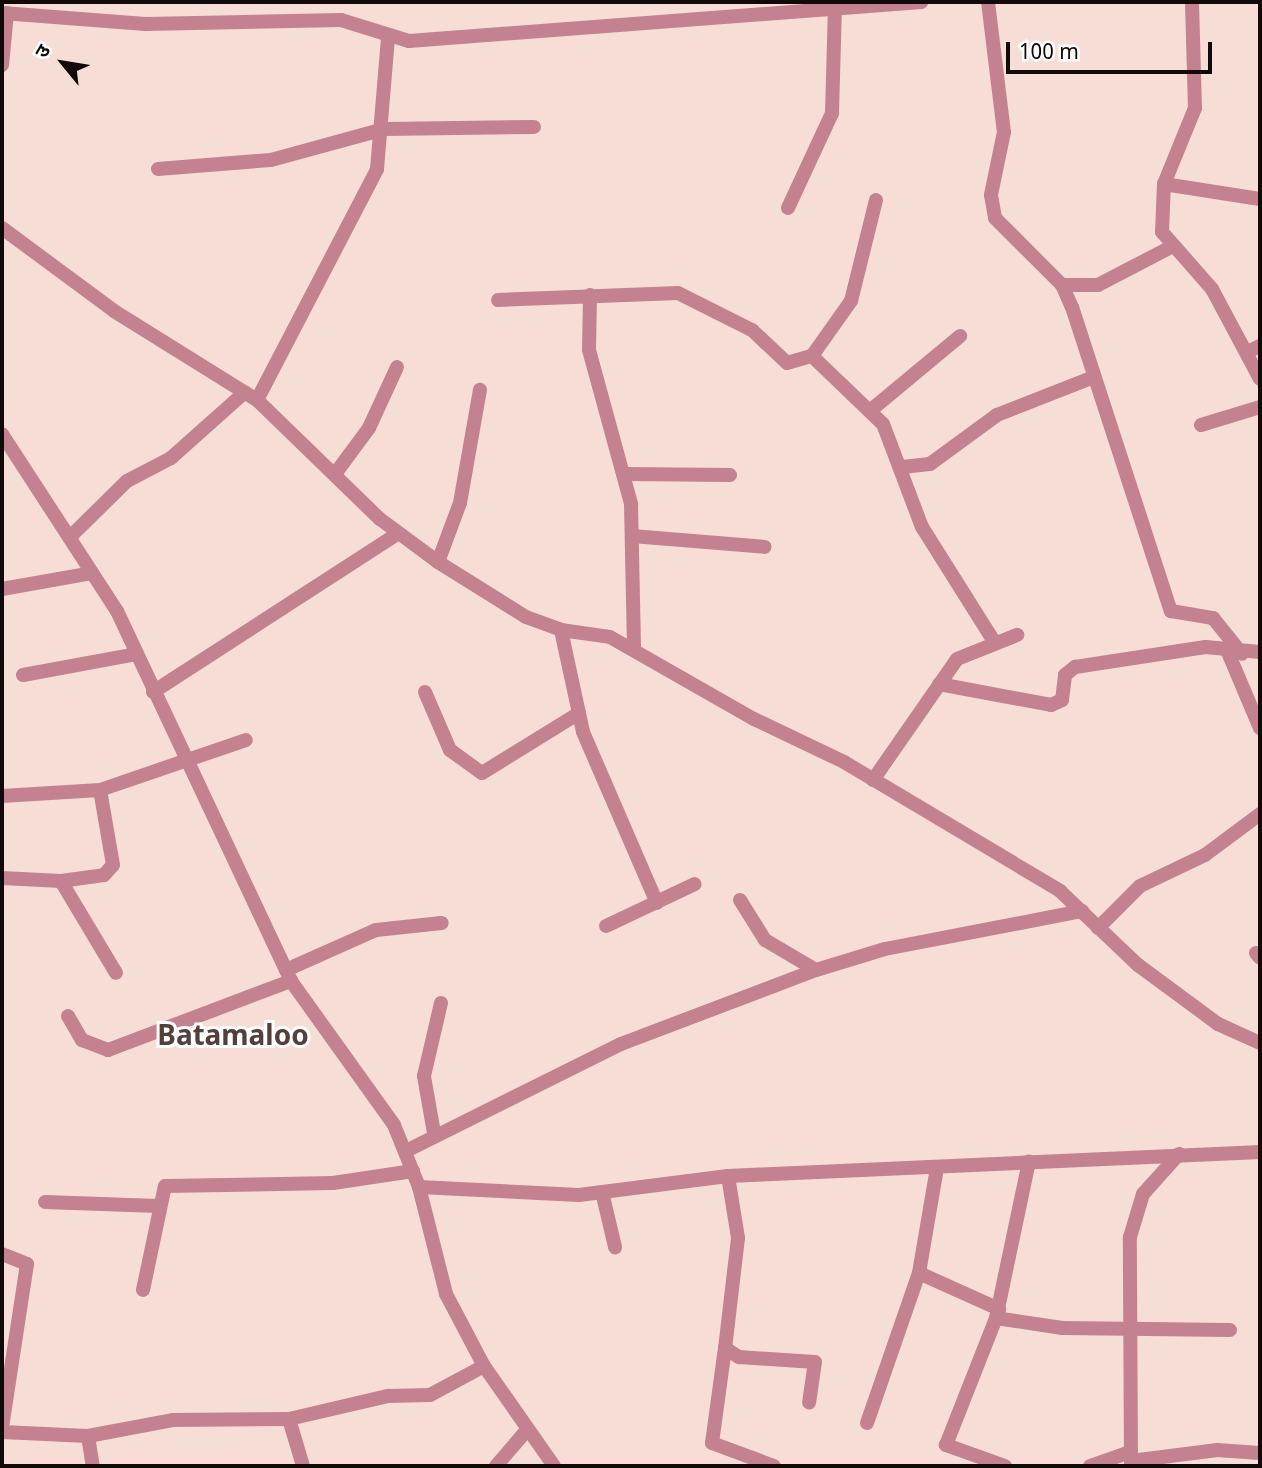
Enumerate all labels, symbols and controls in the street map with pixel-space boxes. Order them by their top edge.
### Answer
north arrow [28,28,98,98]
scale bar [1010,28,1216,72]
text: 100 m [1019,40,1079,68]
text: उ [31,41,58,63]
district label: Batamaloo [157,1021,309,1055]

